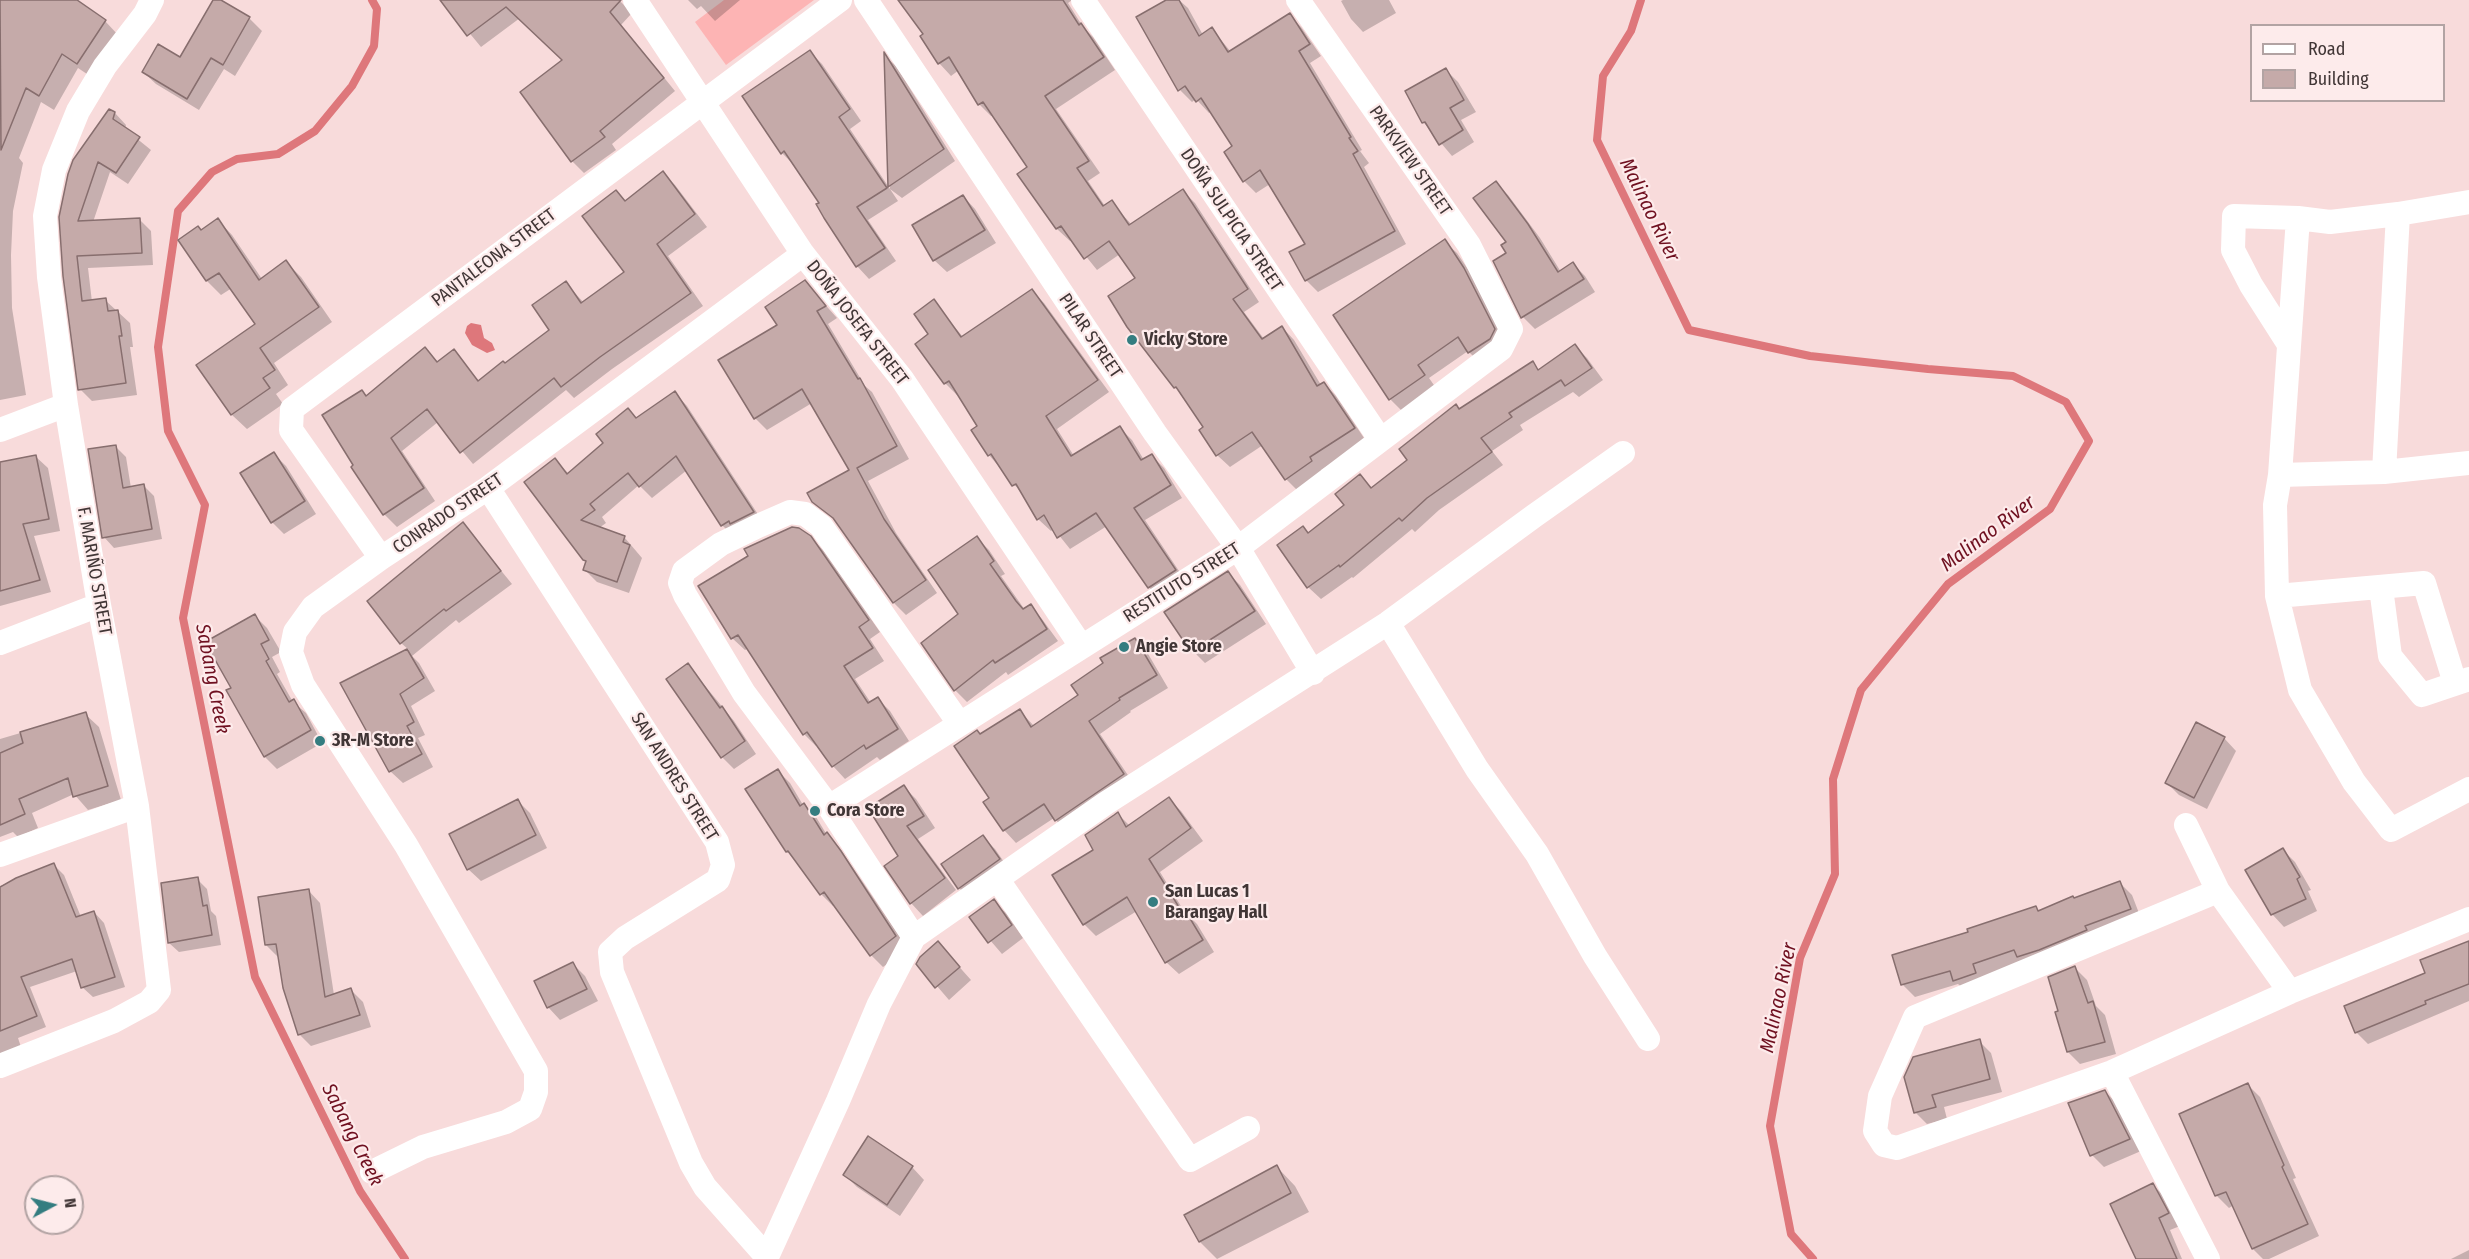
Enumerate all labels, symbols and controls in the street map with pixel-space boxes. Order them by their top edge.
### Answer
legend [2250,24,2445,102]
text: Road [2308,38,2345,60]
text: Building [2308,68,2369,90]
street label: PARKVIEW STREET [1364,102,1456,220]
street label: DOÑA SULPICIA STREET [1175,145,1287,295]
water label: Malinao River [1614,155,1684,265]
street label: PANTALEONA STREET [428,204,560,312]
street label: DOÑA JOSEFA STREET [802,256,912,390]
street label: PILAR STREET [1054,290,1126,382]
place label: Vicky Store [1144,329,1228,351]
marker: Vicky Store [1125,333,1139,347]
street label: CONRADO STREET [389,469,507,559]
water label: Malinao River [1936,491,2040,577]
street label: F. MARIÑO STREET [72,505,116,637]
street label: RESTITUTO STREET [1120,538,1244,628]
water label: Sabang Creek [190,622,234,736]
place label: Angie Store [1136,636,1222,658]
marker: Angie Store [1117,640,1131,654]
street label: SAN ANDRES STREET [626,709,722,845]
place label: 3R-M Store [332,730,414,752]
marker: 3R-M Store [313,734,327,748]
place label: Cora Store [827,800,905,822]
marker: Cora Store [808,804,822,818]
place label: San Lucas 1 Barangay Hall [1165,881,1267,924]
marker: San Lucas 1 Barangay Hall [1146,895,1160,909]
water label: Malinao River [1756,941,1802,1055]
water label: Sabang Creek [316,1080,388,1190]
north arrow [24,1175,84,1235]
text: N [60,1197,80,1209]

